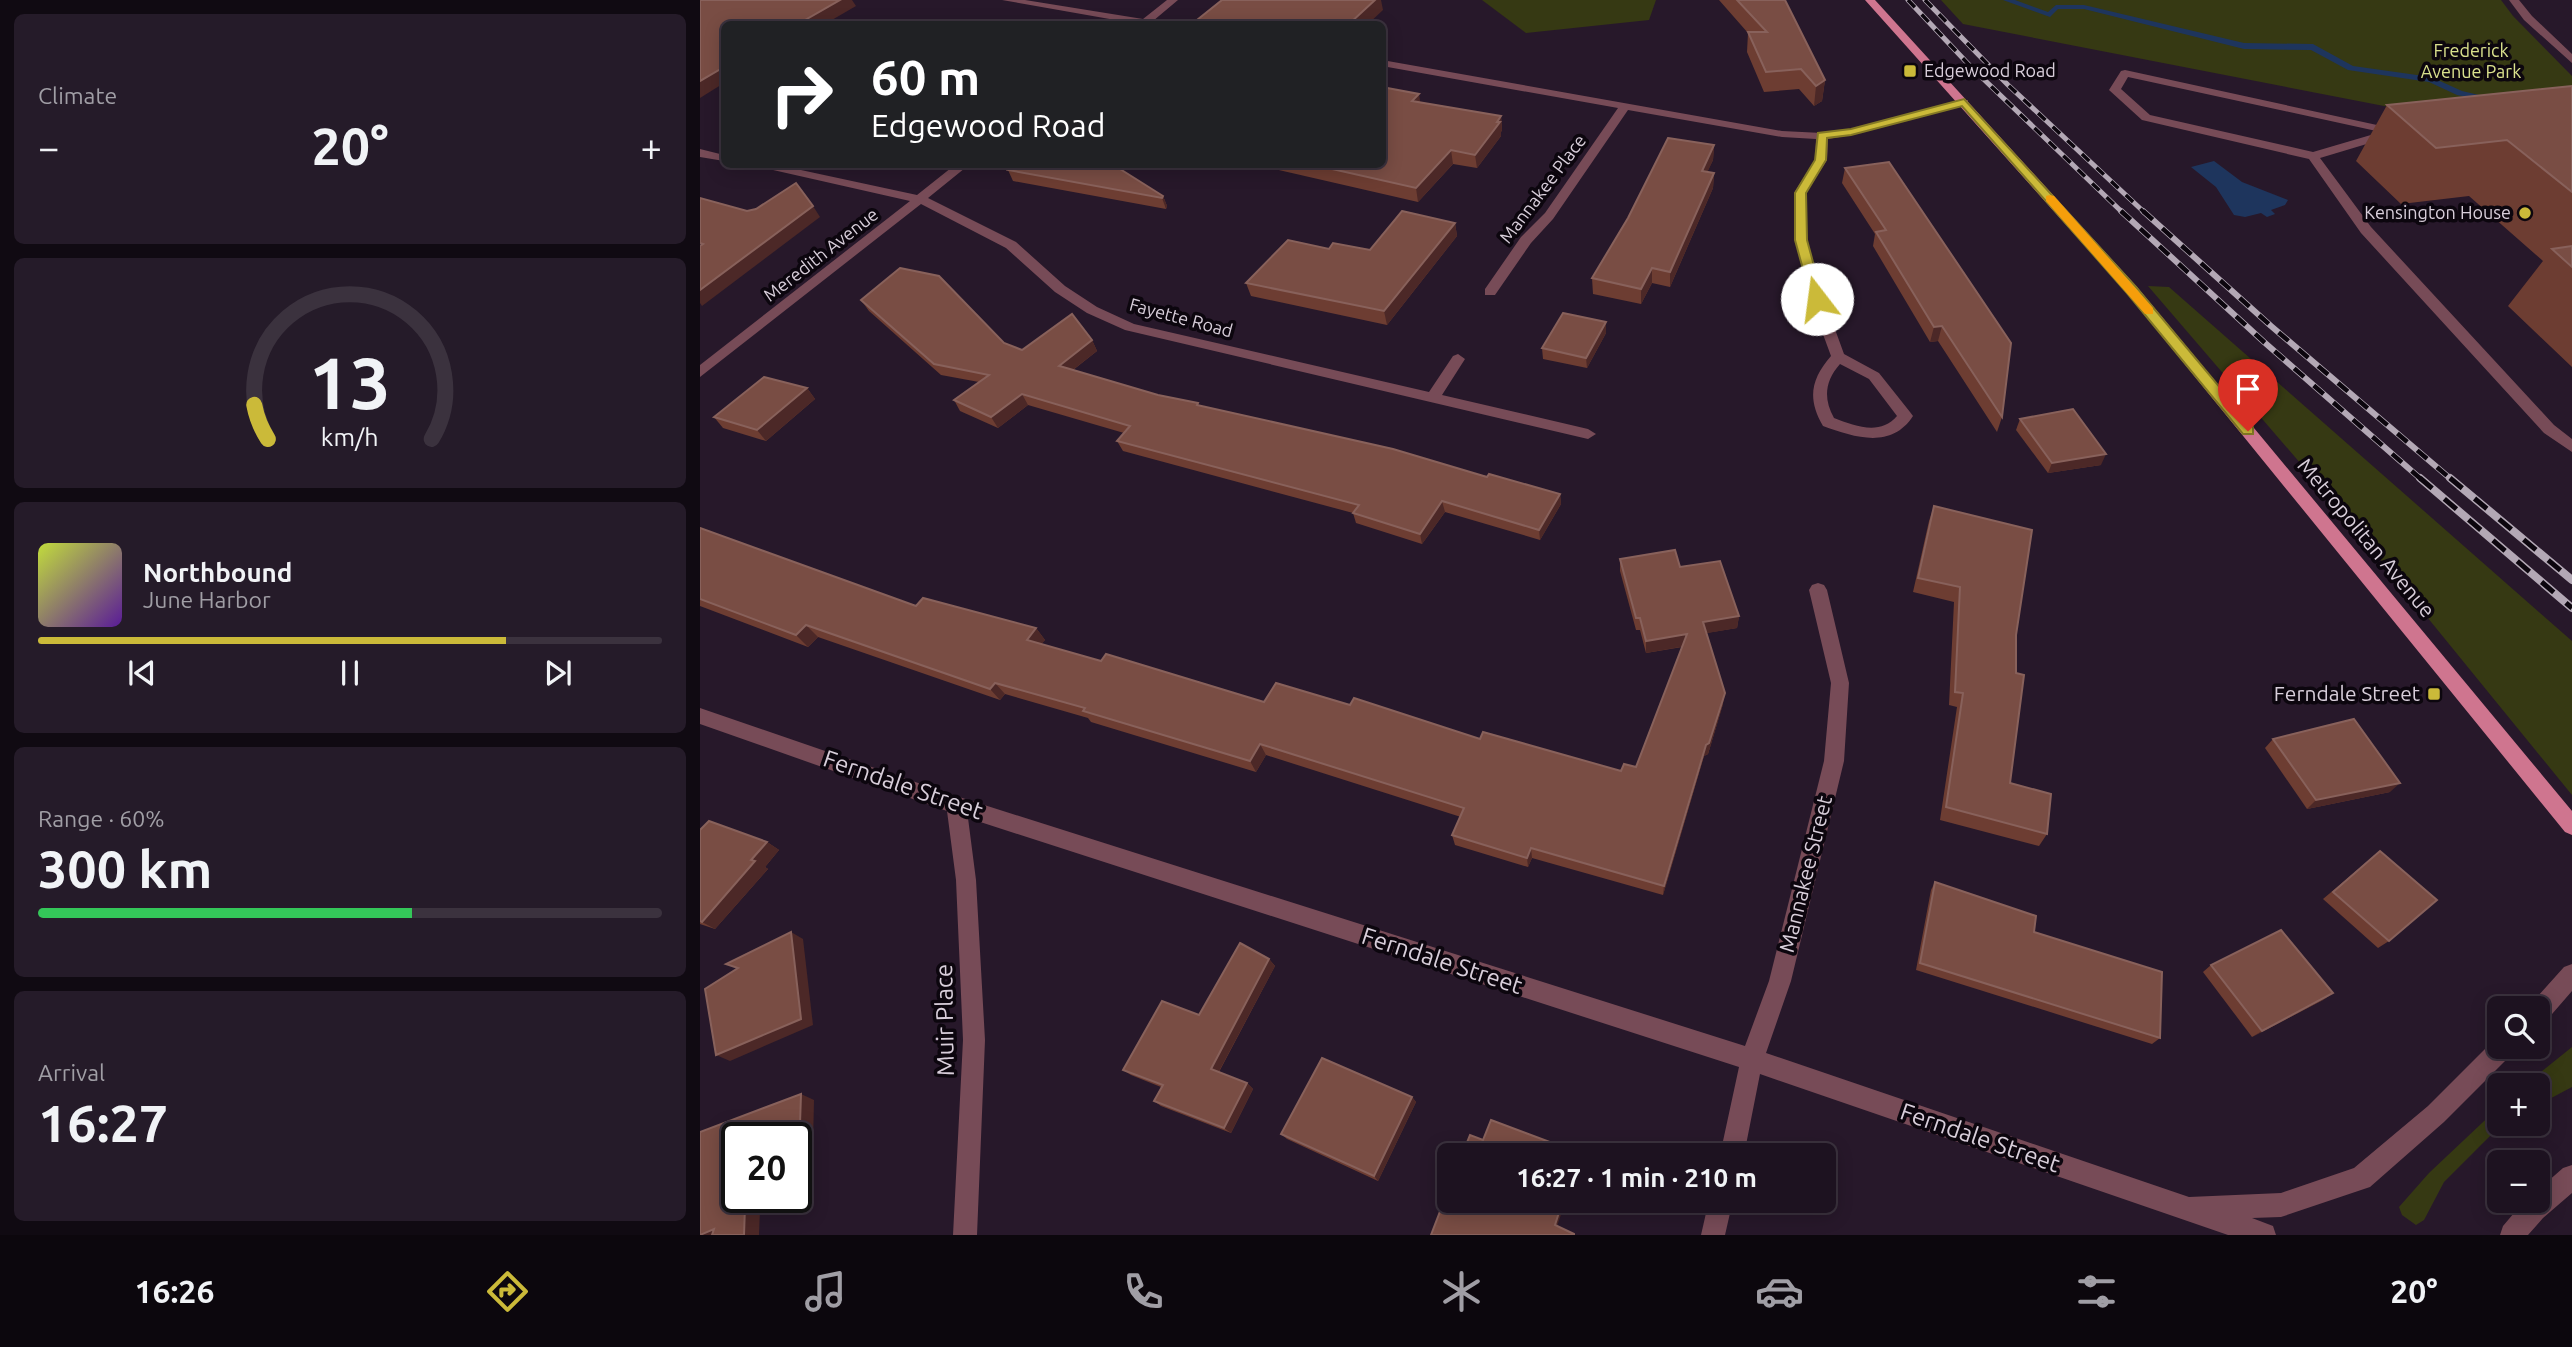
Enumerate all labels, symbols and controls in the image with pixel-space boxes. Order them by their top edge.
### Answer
park label: Frederick Avenue Park [2421,40,2521,81]
icon: right [756,49,847,140]
text: 60 m [871,49,980,104]
place label: Edgewood Road [1924,60,2056,80]
marker: Edgewood Road [1902,63,1918,79]
text: Climate [38,83,117,108]
text: Edgewood Road [871,107,1106,143]
text: 20° [311,117,389,175]
text: − [38,126,59,168]
text: + [641,126,662,168]
street label: Mannakee Place [1495,130,1589,247]
place label: Kensington House [2364,202,2511,222]
street label: Meredith Avenue [759,203,881,305]
marker: Kensington House [2517,205,2533,221]
position arrow [1780,262,1854,336]
street label: Fayette Road [1127,294,1235,340]
text: 13 [309,342,391,424]
pin [2218,359,2278,431]
icon: arrive [2229,370,2267,408]
text: km/h [321,423,379,451]
street label: Metropolitan Avenue [2293,453,2440,622]
text: Northbound [143,558,292,587]
text: June Harbor [143,587,271,612]
icon: previous [123,654,161,692]
icon: pause [331,654,369,692]
icon: next [539,654,577,692]
place label: Ferndale Street [2274,681,2420,705]
marker: Ferndale Street [2426,686,2442,702]
street label: Ferndale Street [820,745,987,825]
street label: Mannakee Street [1774,793,1836,955]
text: Range · 60% [38,806,165,831]
text: 300 km [38,840,212,898]
street label: Ferndale Street [1359,922,1526,999]
street label: Muir Place [930,964,959,1076]
map controls [2487,996,2550,1213]
button: search [2487,996,2550,1059]
text: Arrival [38,1060,105,1085]
button: + [2487,1073,2550,1136]
text: 16:27 [38,1094,168,1152]
street label: Ferndale Street [1897,1098,2064,1178]
speed limit sign: 20 [721,1122,812,1213]
button: − [2487,1150,2550,1213]
text: 16:27 · 1 min · 210 m [1516,1163,1757,1192]
icon: directions [483,1267,532,1316]
icon: music [801,1267,850,1316]
icon: phone [1119,1267,1168,1316]
icon: climate [1437,1267,1486,1316]
icon: car [1755,1267,1804,1316]
icon: filters [2072,1267,2121,1316]
text: 16:26 [134,1273,214,1309]
text: 20° [2390,1273,2438,1309]

